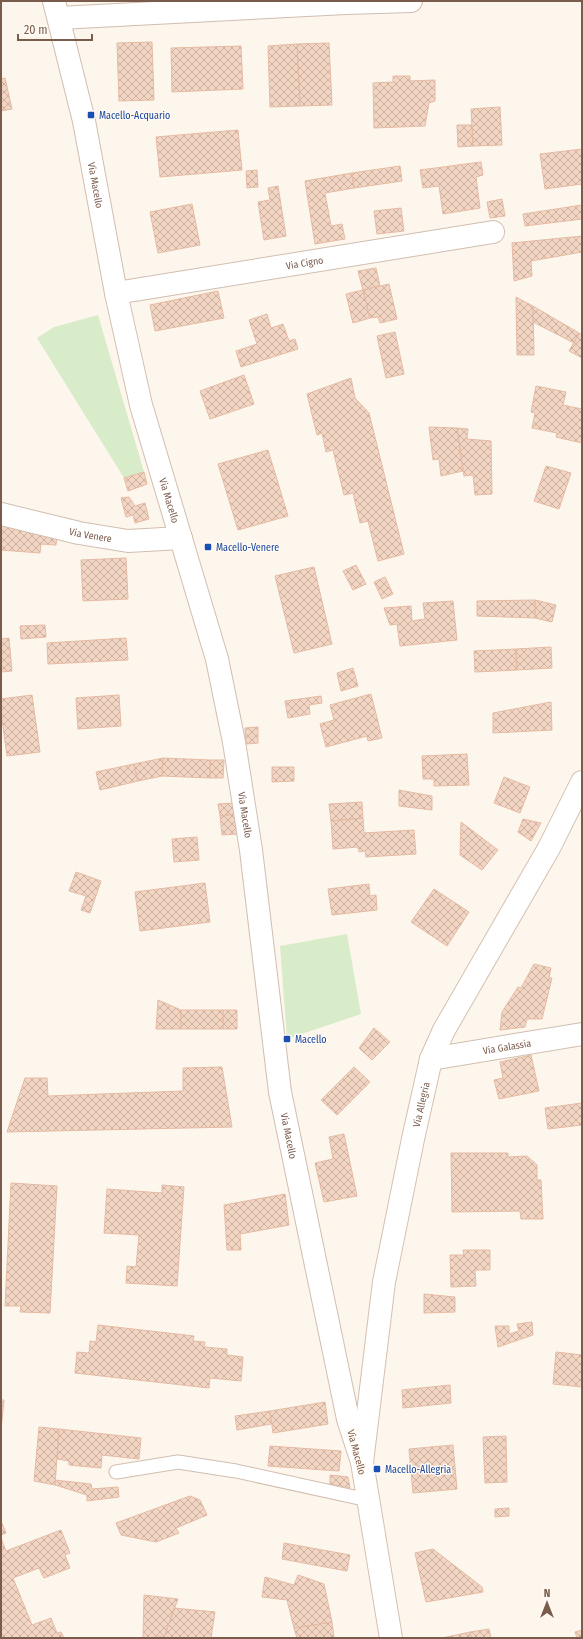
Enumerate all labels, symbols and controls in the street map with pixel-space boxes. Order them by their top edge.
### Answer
scale bar [18,16,92,42]
text: 20 m [24,23,48,37]
marker: Macello-Acquario [86,110,96,120]
place label: Macello-Acquario [99,110,170,122]
street label: Via Macello [85,161,105,209]
street label: Via Cigno [285,255,324,272]
street label: Via Macello [156,477,181,525]
street label: Via Venere [68,526,113,545]
marker: Macello-Venere [203,542,213,552]
place label: Macello-Venere [216,542,279,554]
street label: Via Macello [235,791,254,839]
marker: Macello [282,1034,292,1044]
place label: Macello [295,1034,327,1046]
street label: Via Galassia [482,1037,532,1057]
street label: Via Allegria [411,1081,433,1128]
street label: Via Macello [278,1112,299,1160]
street label: Via Macello [344,1428,368,1476]
marker: Macello-Allegria [372,1464,382,1474]
place label: Macello-Allegria [385,1464,451,1476]
north arrow [527,1583,567,1623]
text: N [544,1587,550,1600]

